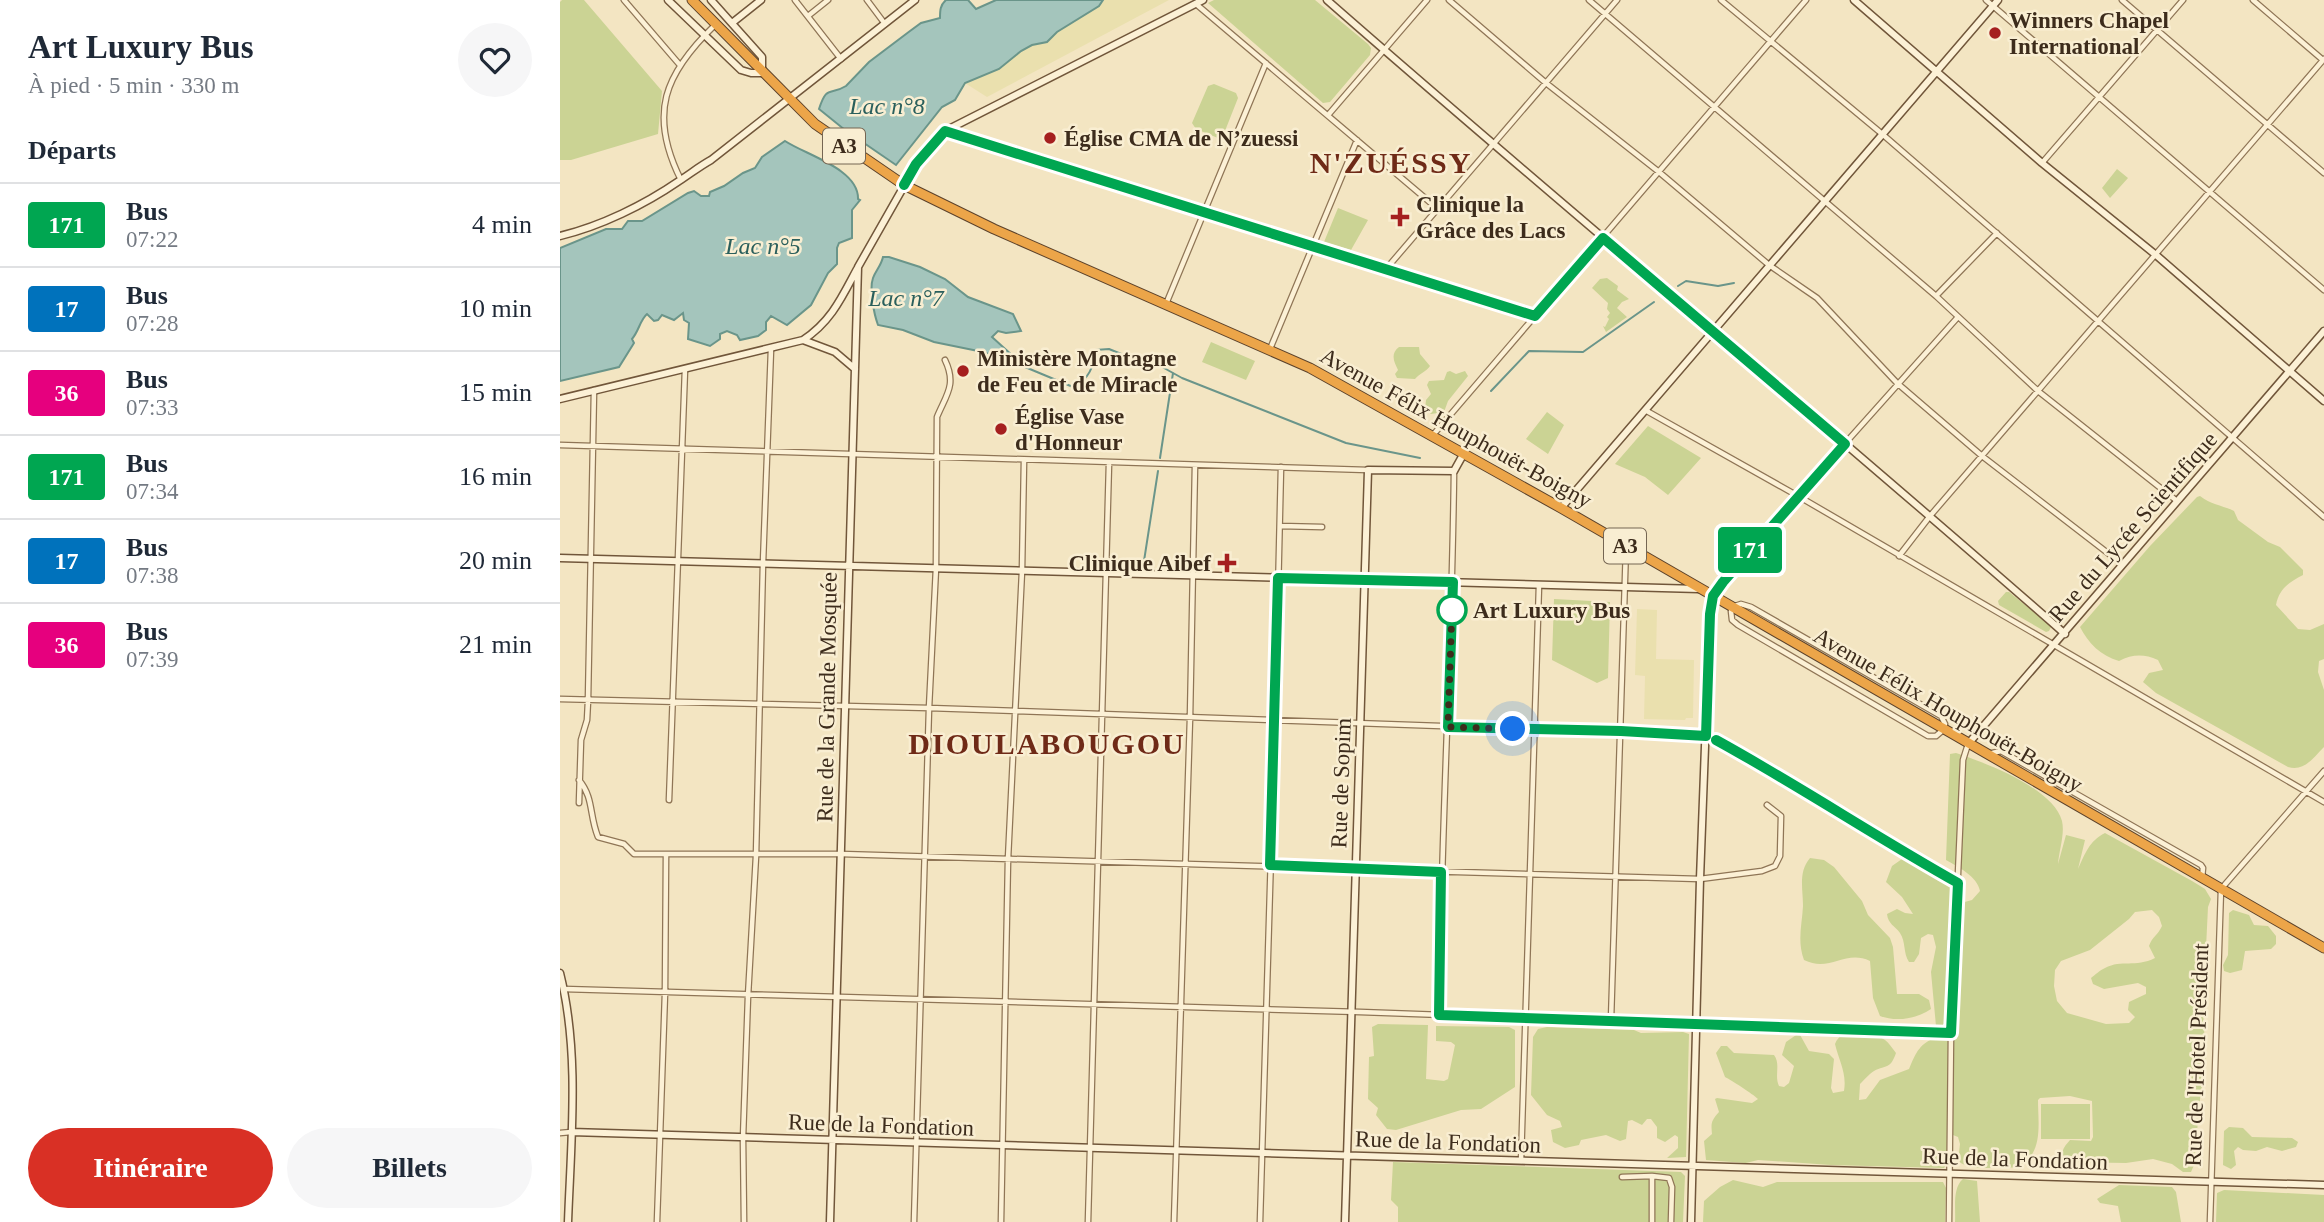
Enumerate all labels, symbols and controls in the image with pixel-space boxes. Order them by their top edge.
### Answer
place label: Winners Chapel International [2009,8,2169,59]
button: heart [458,23,532,97]
marker: Winners Chapel International [1987,25,2003,41]
text: Art Luxury Bus [28,29,254,65]
text: À pied · 5 min · 330 m [28,73,239,98]
water label: Lac n°8 [848,93,925,119]
place label: Église CMA de N’zuessi [1064,126,1299,151]
road number: A3 [823,128,865,164]
marker: Église CMA de N’zuessi [1042,130,1058,146]
text: Départs [28,136,116,165]
district label: N'ZUÉSSY [1310,146,1472,179]
place label: Clinique la Grâce des Lacs [1416,192,1566,243]
text: Bus [126,197,168,226]
marker: Clinique la Grâce des Lacs [1390,207,1410,227]
text: 4 min [472,210,532,239]
text: 171 [49,212,85,238]
text: 07:22 [126,227,178,252]
water label: Lac n°5 [724,233,801,259]
text: Bus [126,281,168,310]
water label: Lac n°7 [867,285,945,311]
text: 10 min [459,294,532,323]
text: 17 [55,296,79,322]
text: 07:28 [126,311,178,336]
street label: Avenue Félix Houphouët-Boigny [1316,343,1596,513]
place label: Ministère Montagne de Feu et de Miracle [977,346,1178,397]
marker: Ministère Montagne de Feu et de Miracle [955,363,971,379]
text: Bus [126,365,168,394]
text: 15 min [459,378,532,407]
text: 36 [55,380,79,406]
text: 07:33 [126,395,178,420]
place label: Église Vase d'Honneur [1015,404,1124,455]
marker: Église Vase d'Honneur [993,421,1009,437]
street label: Rue du Lycée Scientifique [2044,427,2222,627]
text: Bus [126,449,168,478]
text: 16 min [459,462,532,491]
text: 171 [49,464,85,490]
text: 07:34 [126,479,178,504]
line badge: 171 [1710,527,1790,573]
road number: A3 [1604,528,1646,564]
text: Bus [126,533,168,562]
text: 171 [1732,537,1768,563]
text: 20 min [459,546,532,575]
text: 17 [55,548,79,574]
place label: Clinique Aibef [1068,551,1211,576]
marker: Clinique Aibef [1217,553,1237,573]
text: 07:38 [126,563,178,588]
street label: Rue de la Grande Mosquée [812,572,842,822]
marker: Art Luxury Bus [1437,595,1467,625]
place label: Art Luxury Bus [1473,598,1630,623]
text: Bus [126,617,168,646]
street label: Avenue Félix Houphouët-Boigny [1809,623,2087,798]
text: 21 min [459,630,532,659]
text: 36 [55,632,79,658]
text: 07:39 [126,647,178,672]
your location [1495,711,1530,746]
street label: Rue de Sopim [1326,717,1356,849]
district label: DIOULABOUGOU [908,727,1186,760]
street label: Rue de l'Hotel Président [2181,942,2213,1167]
street label: Rue de la Fondation [788,1109,975,1141]
street label: Rue de la Fondation [1355,1126,1542,1158]
button: Itinéraire [28,1128,273,1208]
button: Billets [287,1128,532,1208]
street label: Rue de la Fondation [1922,1143,2109,1175]

